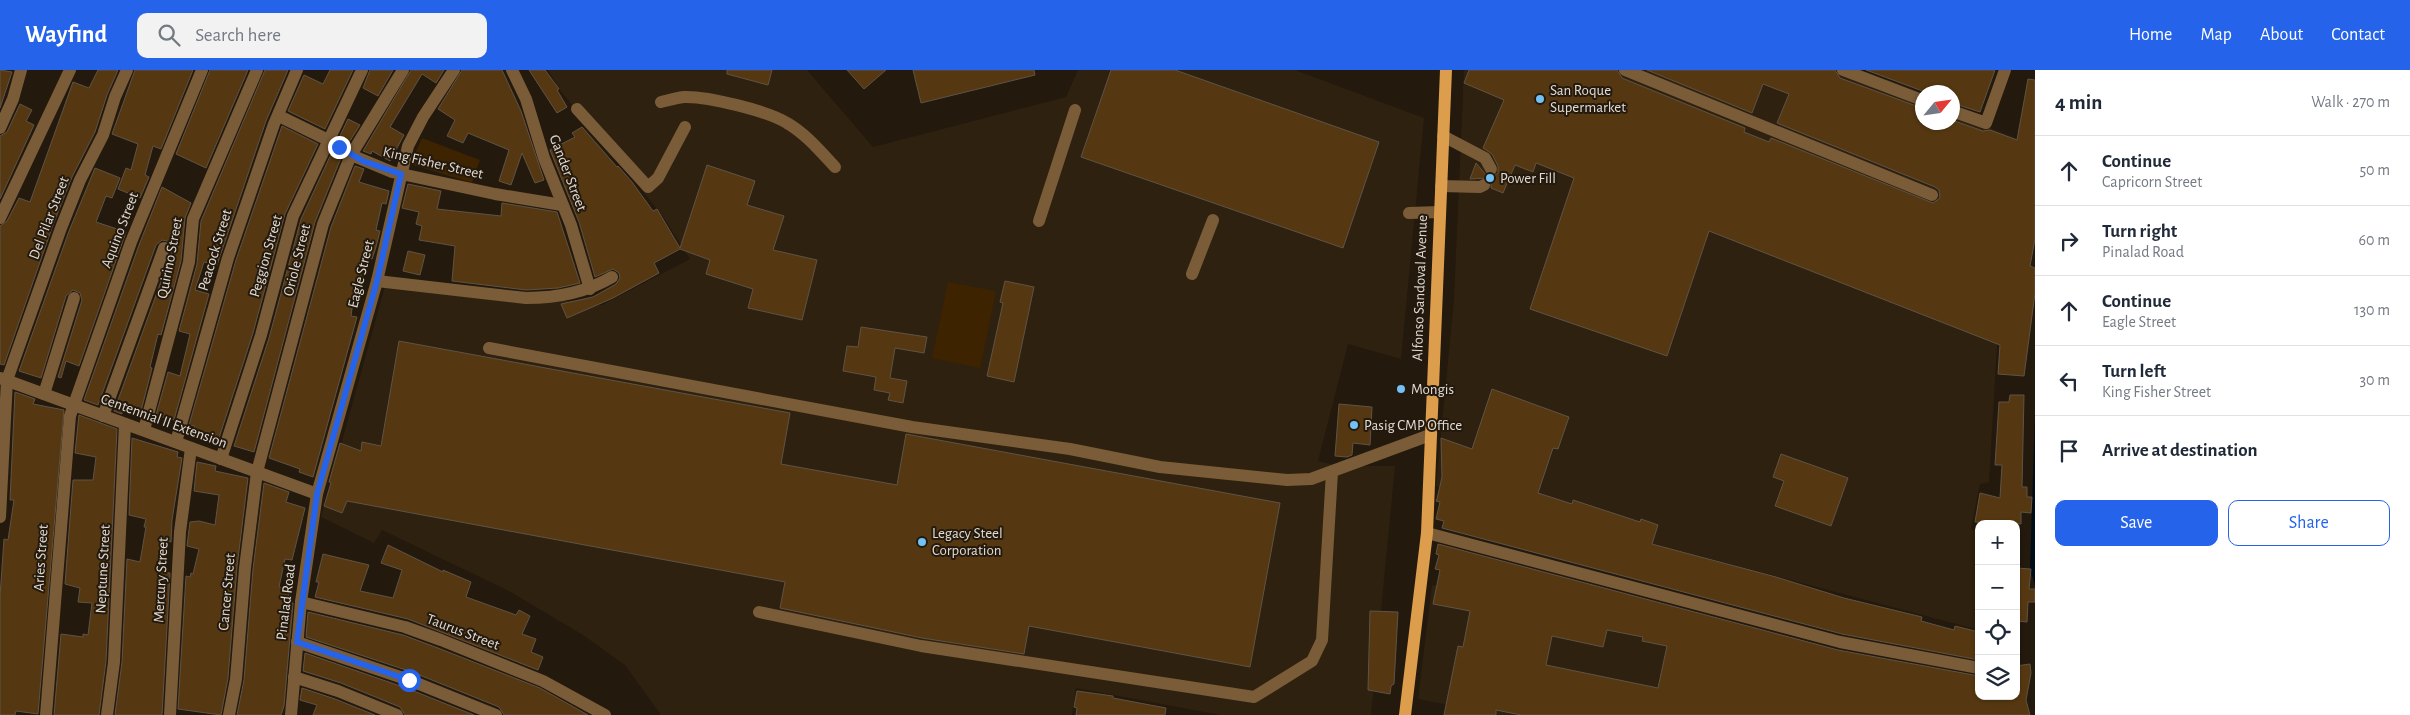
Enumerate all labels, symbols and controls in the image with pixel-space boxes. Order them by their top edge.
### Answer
search box [137,13,487,58]
icon: search [155,21,183,49]
text: Wayfind [25,23,107,47]
text: Search here [195,26,281,45]
text: Home [2129,26,2172,44]
text: Map [2200,26,2232,44]
text: About [2260,26,2303,44]
text: Contact [2331,26,2385,44]
place label: San Roque Supermarket [1550,83,1626,115]
north arrow [1915,85,1960,130]
text: 4 min [2055,92,2102,113]
marker: San Roque Supermarket [1534,93,1546,105]
text: Walk · 270 m [2311,94,2390,110]
street label: Gander Street [547,133,590,214]
route end [328,136,351,159]
street label: King Fisher Street [381,144,485,182]
text: Continue [2102,152,2171,171]
icon: ahead [2055,157,2083,185]
text: 50 m [2359,162,2390,178]
place label: Power Fill [1500,171,1556,186]
marker: Power Fill [1484,172,1496,184]
street label: Del Pilar Street [26,174,72,261]
text: Capricorn Street [2102,174,2202,190]
street label: Aquino Street [99,190,141,270]
street label: Peacock Street [195,207,235,293]
street label: Peggion Street [247,213,285,299]
street label: Alfonso Sandoval Avenue [1410,215,1430,361]
street label: Quirino Street [155,216,185,300]
street label: Oriole Street [281,222,313,298]
text: Turn right [2102,222,2177,241]
icon: right [2055,227,2083,255]
text: 60 m [2359,232,2390,248]
street label: Eagle Street [345,238,377,310]
text: Pinalad Road [2102,244,2184,260]
text: Continue [2102,292,2171,311]
icon: ahead [2055,297,2083,325]
text: 130 m [2354,302,2390,318]
text: Eagle Street [2102,314,2176,330]
text: Turn left [2102,362,2166,381]
icon: left [2055,367,2083,395]
text: 30 m [2360,372,2390,388]
place label: Mongis [1411,382,1454,397]
marker: Mongis [1395,383,1407,395]
text: King Fisher Street [2102,384,2211,400]
street label: Centennial II Extension [99,391,229,451]
place label: Pasig CMP Office [1364,418,1462,433]
marker: Pasig CMP Office [1348,419,1360,431]
icon: arrive [2055,437,2083,465]
text: Arrive at destination [2102,441,2258,460]
button: Save [2055,500,2218,546]
button: Share [2228,500,2390,546]
map controls [1975,520,2020,700]
button: + [1975,520,2020,565]
street label: Aries Street [31,524,51,592]
street label: Neptune Street [93,524,113,614]
place label: Legacy Steel Corporation [932,526,1003,558]
marker: Legacy Steel Corporation [916,536,928,548]
street label: Mercury Street [151,537,171,623]
street label: Cancer Street [216,552,238,631]
street label: Pinalad Road [274,563,298,641]
button: − [1975,565,2020,610]
button: locate [1975,610,2020,655]
street label: Taurus Street [425,611,502,653]
button: layers [1975,655,2020,700]
route start [398,669,421,692]

